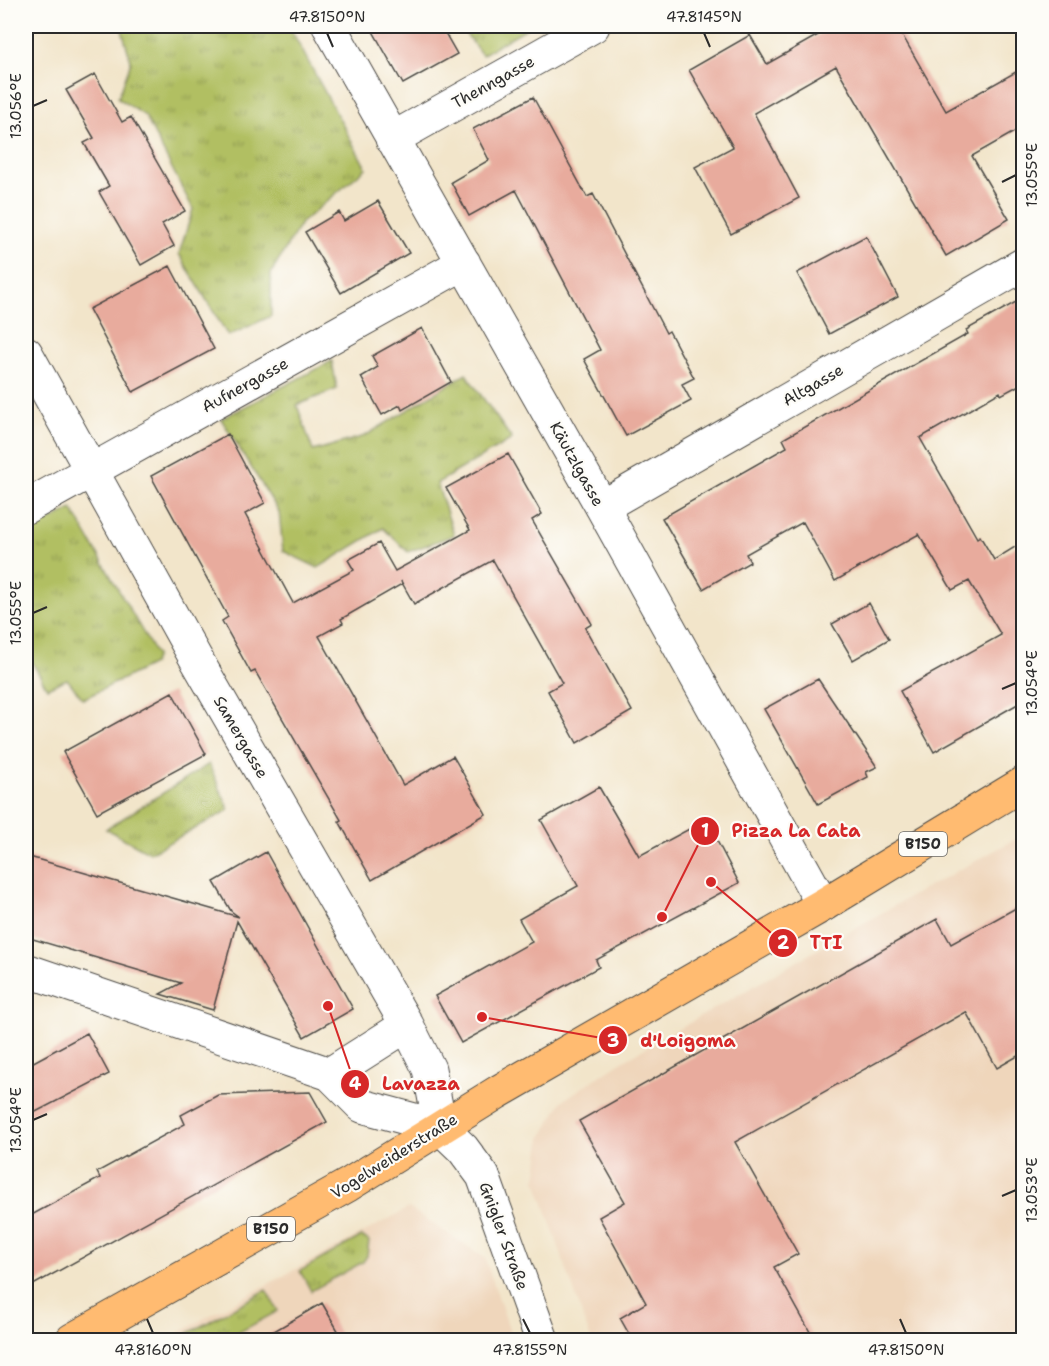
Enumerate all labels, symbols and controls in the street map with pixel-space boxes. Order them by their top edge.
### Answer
text: 47.8150°N [289,7,365,27]
text: 47.8145°N [666,7,742,27]
street label: Thenngasse [448,51,538,113]
text: 13.056°E [6,73,26,139]
text: 13.055°E [1022,143,1042,207]
street label: Aufnergasse [198,353,292,417]
street label: Altgasse [779,359,847,411]
street label: Käutzlgasse [545,418,609,510]
text: 13.055°E [6,581,26,645]
text: 13.054°E [1022,650,1042,716]
street label: Samergasse [209,692,273,782]
callout: Pizza La Cata [690,813,873,849]
text: 1 [701,819,709,843]
text: Pizza La Cata [731,819,861,843]
road number: B150 [899,832,947,856]
callout: TTI [768,925,854,961]
text: 2 [777,931,790,955]
text: TTI [810,931,842,955]
callout: d'Loigoma [598,1022,748,1058]
text: 3 [607,1029,619,1053]
text: d'Loigoma [640,1029,736,1053]
callout: Lavazza [340,1066,472,1102]
text: 4 [349,1072,362,1096]
text: Lavazza [382,1072,461,1096]
text: 13.054°E [6,1087,26,1153]
street label: Vogelweiderstraße [327,1109,461,1203]
text: 13.053°E [1022,1157,1042,1223]
street label: Gnigler Straße [475,1179,533,1293]
road number: B150 [247,1217,295,1241]
text: 47.8160°N [114,1340,192,1360]
text: 47.8155°N [492,1340,568,1360]
text: 47.8150°N [868,1340,944,1360]

